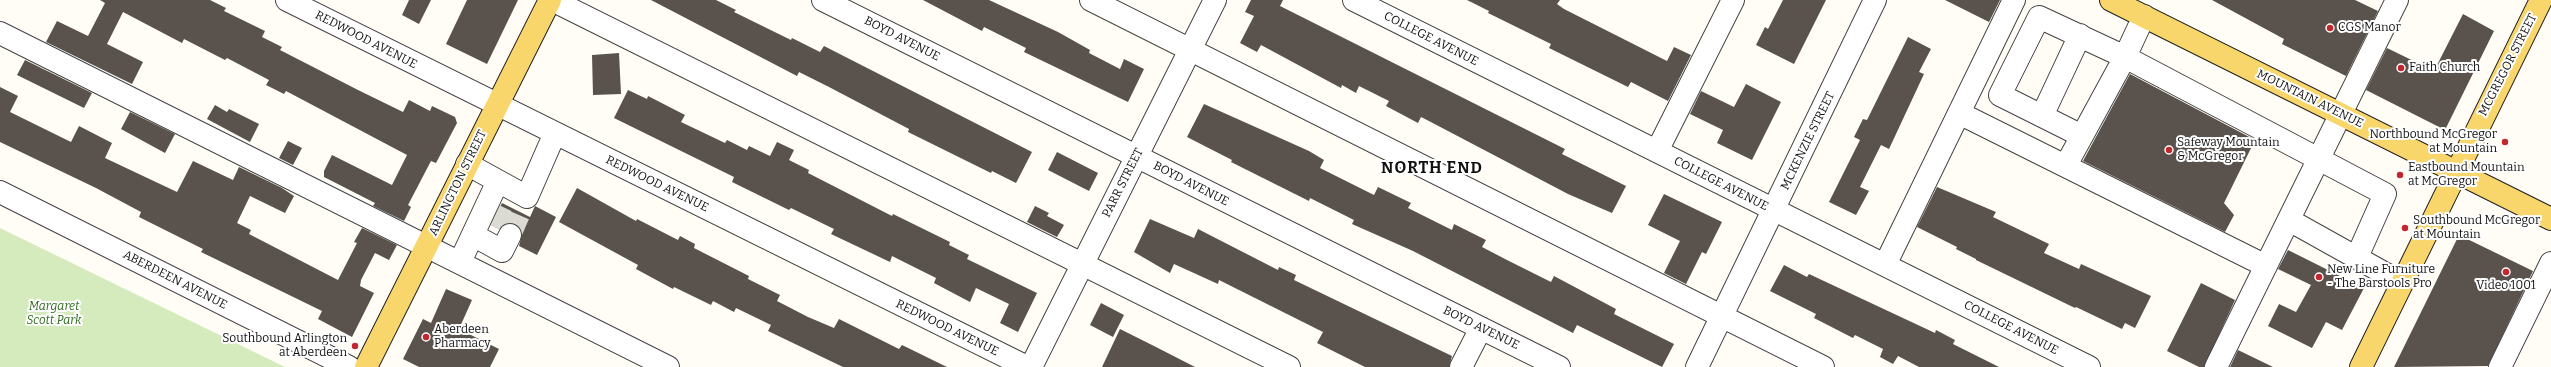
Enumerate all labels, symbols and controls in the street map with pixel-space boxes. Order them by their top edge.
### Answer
street label: REDWOOD AVENUE [313,8,419,72]
street label: COLLEGE AVENUE [1381,9,1481,69]
street label: MCGREGOR STREET [2476,11,2540,119]
street label: BOYD AVENUE [862,14,942,64]
place label: CGS Manor [2338,21,2401,35]
marker: CGS Manor [2325,23,2335,33]
place label: Faith Church [2409,61,2480,75]
marker: Faith Church [2396,63,2406,73]
street label: MOUNTAIN AVENUE [2254,67,2366,131]
street label: MCKENZIE STREET [1778,90,1838,192]
street label: ARLINGTON STREET [426,128,490,238]
place label: Northbound McGregor at Mountain [2370,128,2497,156]
place label: Safeway Mountain & McGregor [2177,136,2280,164]
marker: Northbound McGregor at Mountain [2500,137,2510,147]
marker: Safeway Mountain & McGregor [2164,145,2174,155]
street label: PARR STREET [1099,146,1147,220]
street label: REDWOOD AVENUE [603,153,711,215]
street label: COLLEGE AVENUE [1671,154,1771,214]
street label: BOYD AVENUE [1151,159,1231,209]
district label: NORTH END [1381,159,1483,179]
place label: Eastbound Mountain at McGregor [2408,161,2525,189]
marker: Eastbound Mountain at McGregor [2395,170,2405,180]
place label: Southbound McGregor at Mountain [2413,214,2540,242]
marker: Southbound McGregor at Mountain [2400,223,2410,233]
street label: ABERDEEN AVENUE [121,247,229,313]
place label: New Line Furniture - The Barstools Pro [2327,263,2435,291]
marker: Video 1001 [2501,267,2511,277]
marker: New Line Furniture - The Barstools Pro [2314,272,2324,282]
place label: Video 1001 [2476,279,2536,293]
street label: REDWOOD AVENUE [893,297,1001,359]
street label: COLLEGE AVENUE [1961,298,2061,358]
park label: Margaret Scott Park [27,300,81,328]
street label: BOYD AVENUE [1441,303,1521,353]
place label: Aberdeen Pharmacy [434,323,490,351]
place label: Southbound Arlington at Aberdeen [222,332,347,360]
marker: Aberdeen Pharmacy [421,332,431,342]
marker: Southbound Arlington at Aberdeen [350,341,360,351]

